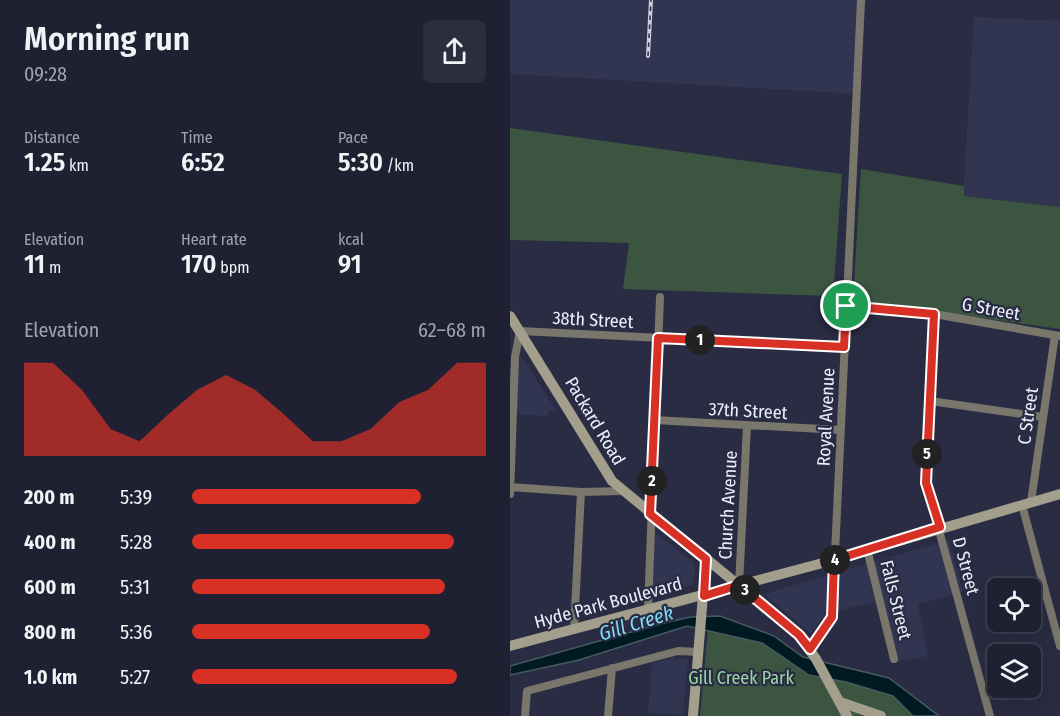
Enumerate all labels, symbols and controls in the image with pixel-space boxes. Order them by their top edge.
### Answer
text: Morning run [24,19,190,59]
button: share [423,20,486,83]
text: 09:28 [24,62,67,86]
text: Distance [24,128,80,147]
text: Time [181,128,213,147]
text: Pace [338,128,368,147]
text: 1.25 [24,147,65,178]
text: 6:52 [181,147,225,178]
text: 5:30 [338,147,383,178]
text: km [65,156,89,175]
text: /km [383,156,414,175]
text: Elevation [24,230,84,249]
text: Heart rate [181,230,247,249]
text: kcal [338,230,364,249]
text: 11 [24,249,45,280]
text: 170 [181,249,217,280]
text: 91 [338,249,362,280]
text: m [45,258,61,277]
text: bpm [217,258,250,277]
pin [820,280,871,331]
icon: arrive [829,289,862,322]
street label: G Street [960,293,1022,325]
street label: 38th Street [552,307,634,333]
text: Elevation [24,318,99,342]
text: 62–68 m [418,318,486,342]
pin: 1 [685,325,715,355]
text: 1 [697,330,703,349]
street label: Royal Avenue [812,367,840,467]
street label: Packard Road [560,373,630,469]
street label: C Street [1013,386,1043,446]
street label: 37th Street [708,398,788,424]
pin: 5 [912,439,942,469]
text: 5 [923,444,931,463]
street label: Church Avenue [714,450,742,560]
pin: 2 [637,466,667,496]
text: 2 [648,471,656,490]
text: 200 m [24,485,75,509]
text: 5:39 [120,485,152,509]
text: 400 m [24,530,76,554]
text: 5:28 [120,530,152,554]
street label: D Street [948,535,984,597]
pin: 4 [820,545,850,575]
text: 4 [831,550,839,569]
street label: Falls Street [876,558,917,642]
street label: Hyde Park Boulevard [532,573,684,633]
text: 600 m [24,575,76,599]
text: 5:31 [120,575,150,599]
pin: 3 [730,575,760,605]
map controls [987,578,1041,698]
button: locate [987,578,1041,632]
text: 3 [741,580,749,599]
water label: Gill Creek [596,600,676,646]
text: 800 m [24,620,76,644]
text: 5:36 [120,620,153,644]
button: layers [987,644,1041,698]
text: 1.0 km [24,665,77,689]
text: 5:27 [120,665,150,689]
park label: Gill Creek Park [688,667,794,689]

